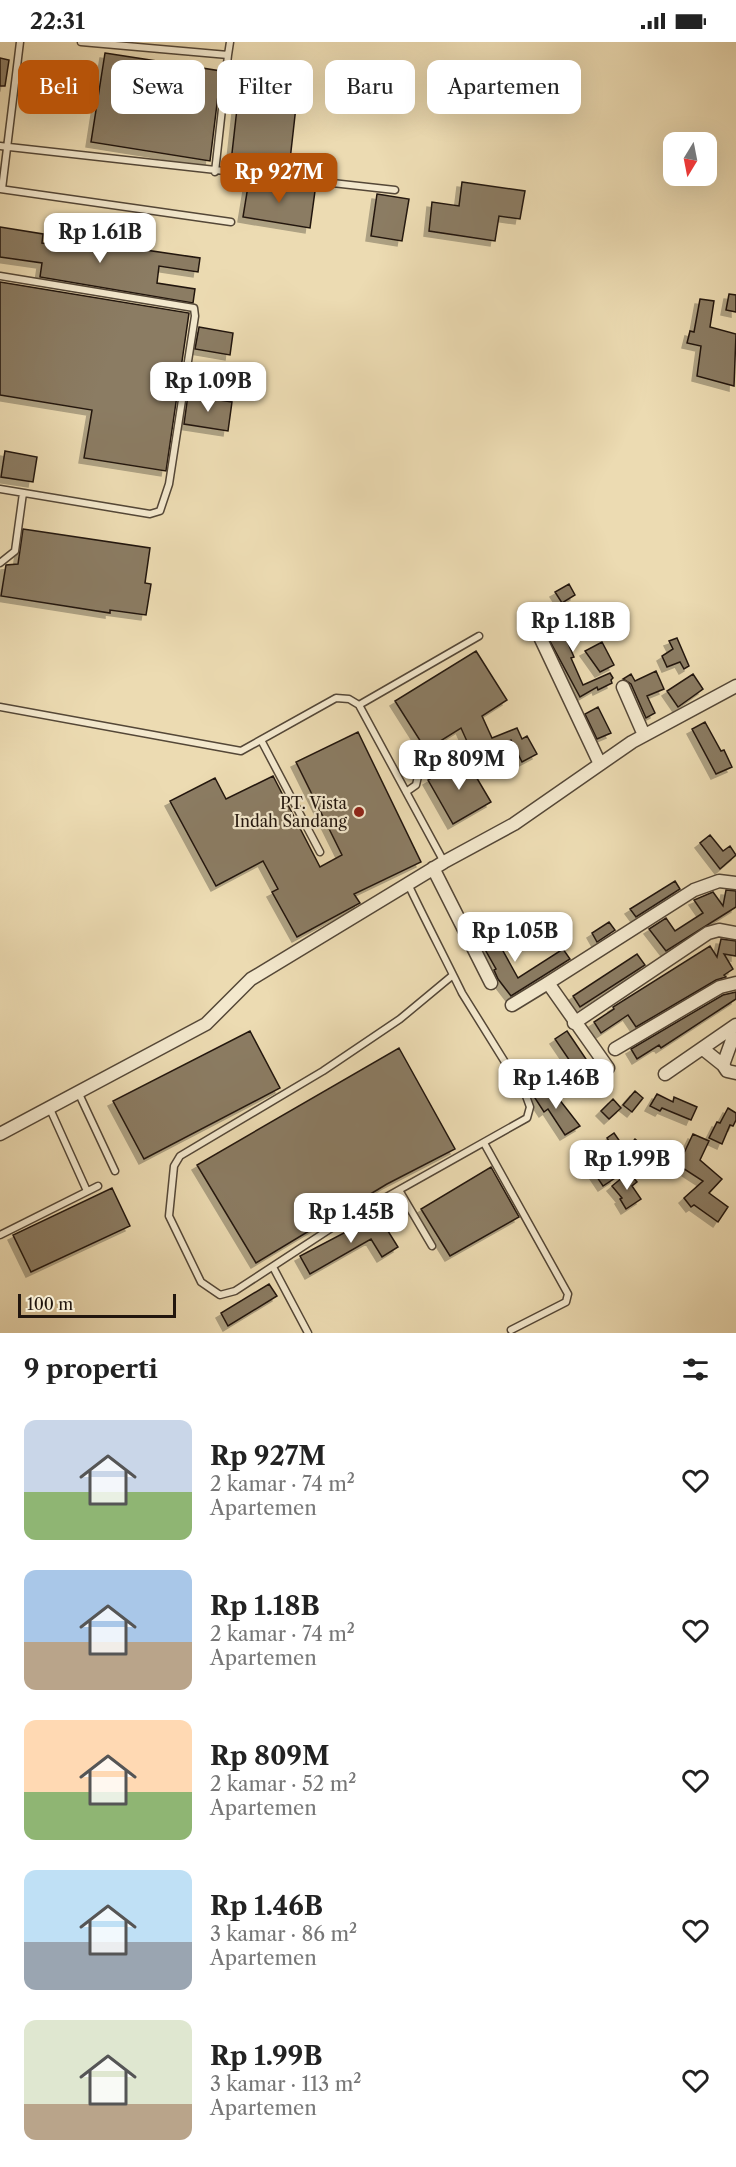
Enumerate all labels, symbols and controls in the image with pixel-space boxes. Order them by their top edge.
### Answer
text: 22:31 [30,8,85,35]
chip: Beli [18,60,99,114]
chip: Sewa [111,60,205,114]
chip: Filter [217,60,313,114]
chip: Baru [325,60,415,114]
chip: Apartemen [427,60,581,114]
north arrow [663,132,717,186]
map controls [663,132,717,186]
pin: Rp 927M [224,153,334,204]
text: Rp 927M [234,160,324,184]
pin: Rp 1.61B [38,213,162,264]
text: Rp 1.61B [58,220,142,244]
pin: Rp 1.09B [146,362,270,413]
text: Rp 1.09B [164,369,252,393]
pin: Rp 1.18B [511,602,635,653]
text: Rp 1.18B [531,609,615,633]
pin: Rp 809M [404,740,514,791]
text: Rp 809M [413,747,505,771]
place label: PT. Vista Indah Sandang [234,793,348,831]
marker: PT. Vista Indah Sandang [352,805,366,819]
pin: Rp 1.05B [453,912,577,963]
text: Rp 1.05B [472,919,558,943]
pin: Rp 1.46B [494,1059,618,1110]
text: Rp 1.46B [512,1066,600,1090]
pin: Rp 1.99B [565,1140,689,1191]
text: Rp 1.99B [584,1147,670,1171]
pin: Rp 1.45B [289,1193,413,1244]
text: Rp 1.45B [308,1200,394,1224]
scale bar [18,1291,176,1318]
text: 100 m [27,1294,73,1314]
text: 9 properti [24,1353,158,1385]
icon: filters [679,1353,712,1386]
text: Rp 927M [210,1440,326,1472]
icon: home [72,1444,144,1516]
icon: heart [679,1464,712,1497]
text: 2 kamar · 74 m² [210,1472,355,1496]
text: Apartemen [210,1496,317,1520]
text: Rp 1.18B [210,1590,320,1622]
icon: home [72,1594,144,1666]
icon: heart [679,1614,712,1647]
text: 2 kamar · 74 m² [210,1622,355,1646]
text: Apartemen [210,1646,317,1670]
text: Rp 809M [210,1740,330,1772]
icon: home [72,1744,144,1816]
icon: heart [679,1764,712,1797]
text: 2 kamar · 52 m² [210,1772,357,1796]
text: Apartemen [210,1796,317,1820]
text: Rp 1.46B [210,1890,323,1922]
icon: home [72,1894,144,1966]
icon: heart [679,1914,712,1947]
text: 3 kamar · 86 m² [210,1922,357,1946]
text: Apartemen [210,1946,317,1970]
text: Rp 1.99B [210,2040,323,2072]
icon: home [72,2044,144,2116]
icon: heart [679,2064,712,2097]
text: 3 kamar · 113 m² [210,2072,361,2096]
text: Apartemen [210,2096,317,2120]

